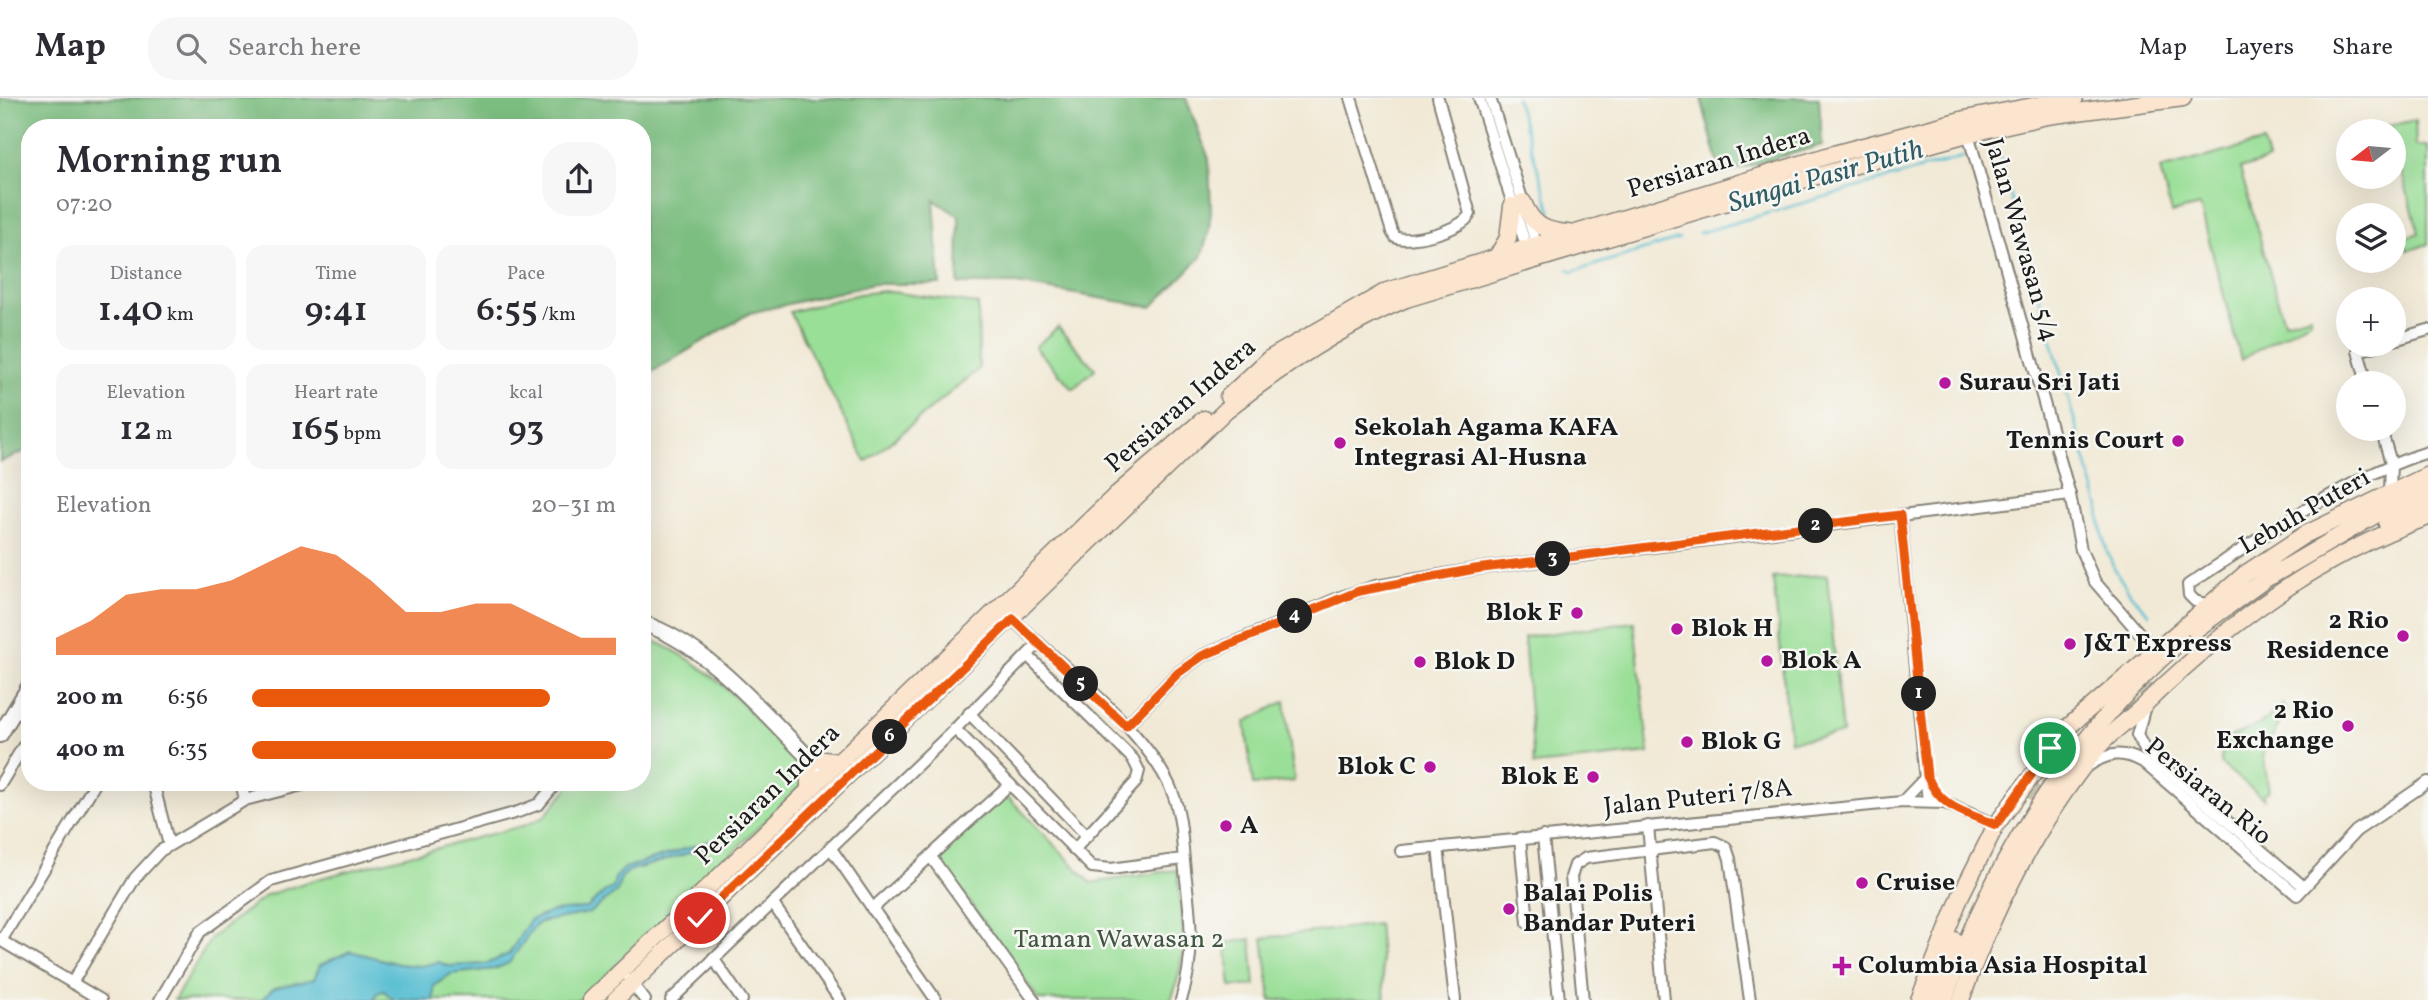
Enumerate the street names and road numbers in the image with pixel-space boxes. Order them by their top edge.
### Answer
street label: Persiaran Indera [1623,118,1815,208]
street label: Jalan Wawasan 5/4 [1975,134,2067,346]
street label: Persiaran Indera [1098,330,1264,482]
street label: Lebuh Puteri [2233,460,2377,564]
street label: Persiaran Indera [687,716,849,874]
street label: Persiaran Rio [2137,730,2279,854]
street label: Jalan Puteri 7/8A [1602,770,1794,826]

